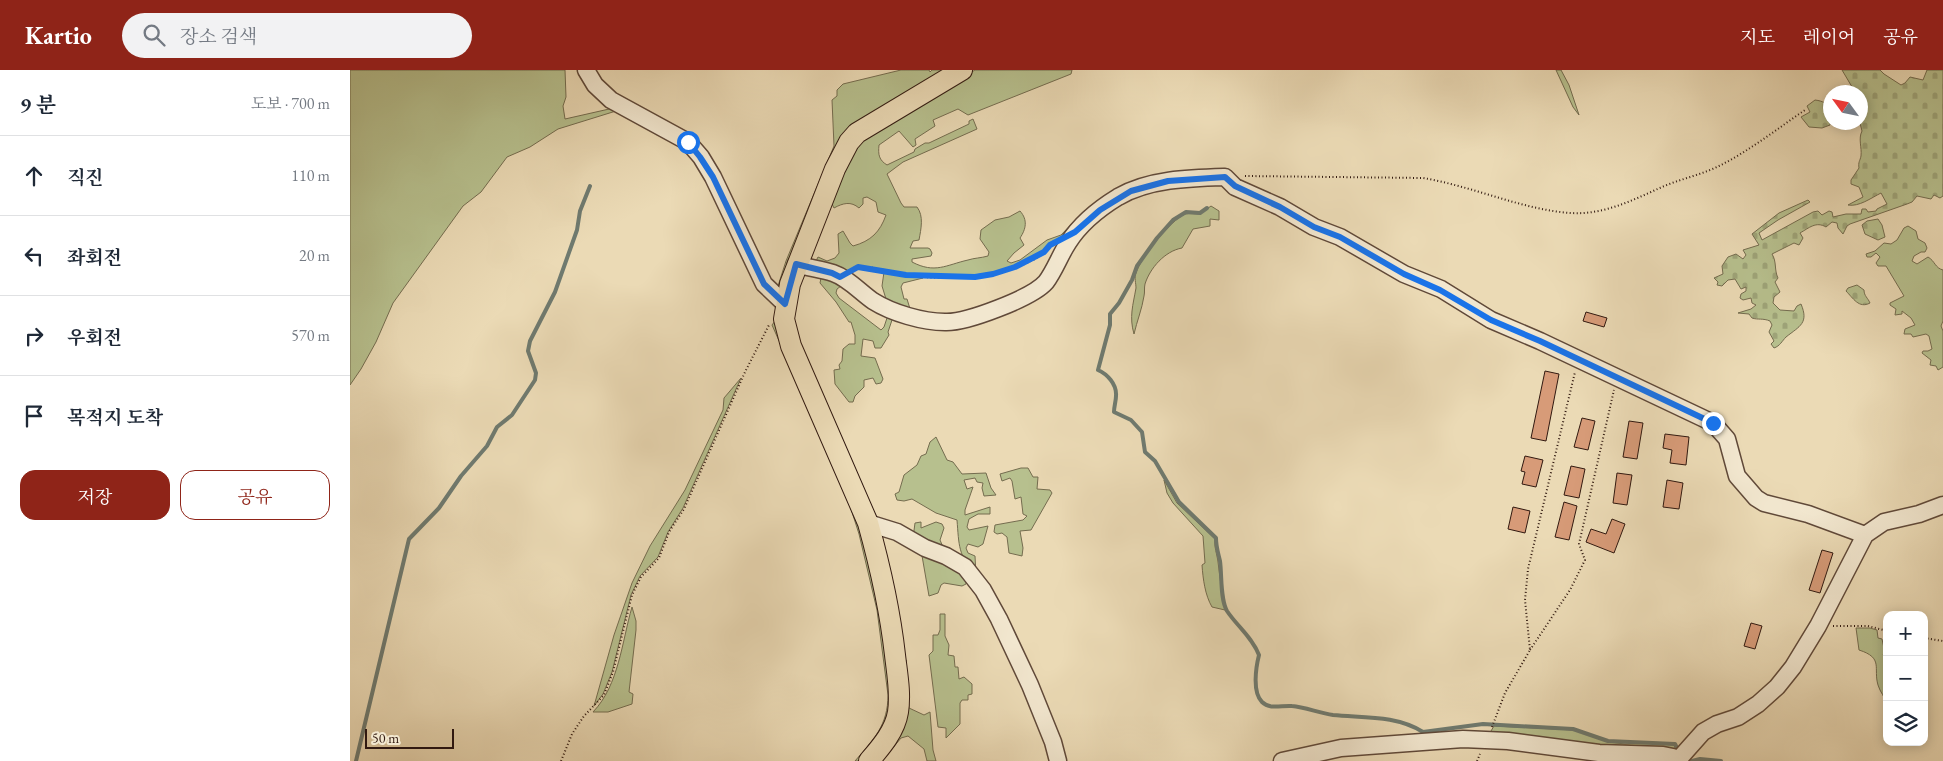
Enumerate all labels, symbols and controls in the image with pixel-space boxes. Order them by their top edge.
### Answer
search box [122,13,472,58]
text: Kartio [25,20,92,51]
icon: search [140,21,168,49]
text: 장소 검색 [180,24,257,49]
text: 지도 [1740,25,1775,48]
text: 레이어 [1803,25,1855,48]
text: 공유 [1883,25,1918,48]
north arrow [1823,85,1868,130]
text: 9 분 [20,91,56,118]
text: 도보 · 700 m [251,93,330,114]
route start [677,131,700,154]
icon: ahead [20,162,48,190]
text: 직진 [67,165,104,190]
text: 110 m [291,165,330,186]
icon: left [20,242,48,270]
text: 좌회전 [67,245,122,270]
text: 20 m [299,245,330,266]
icon: right [20,322,48,350]
text: 우회전 [67,325,122,350]
text: 570 m [291,325,330,346]
icon: arrive [20,402,48,430]
text: 목적지 도착 [67,405,163,430]
route end [1702,412,1725,435]
button: 저장 [20,470,170,520]
button: 공유 [180,470,330,520]
map controls [1883,611,1928,746]
button: + [1883,611,1928,656]
button: − [1883,656,1928,701]
button: layers [1883,701,1928,746]
scale bar [365,726,454,749]
text: 50 m [372,729,399,747]

